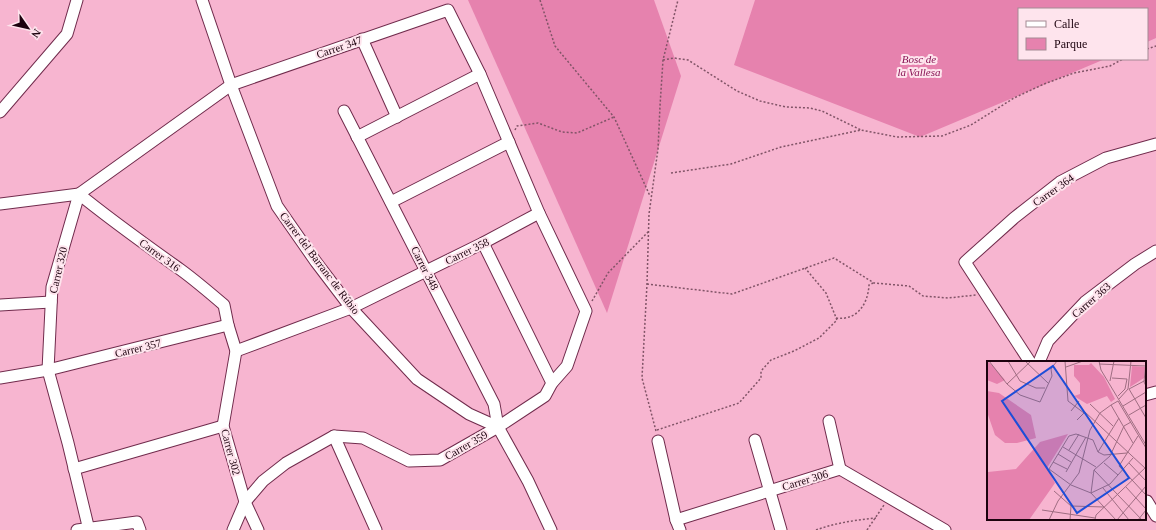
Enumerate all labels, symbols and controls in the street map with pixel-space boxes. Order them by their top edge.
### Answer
north arrow [8,8,48,48]
legend [1018,8,1148,60]
text: Calle [1054,17,1079,31]
text: N [29,27,43,40]
street label: Carrer 347 [315,33,364,60]
text: Parque [1054,37,1087,51]
park label: Bosc de la Vallesa [897,53,941,78]
street label: Carrer 364 [1030,171,1076,208]
street label: Carrer del Barranc de Rúbio [278,210,363,317]
street label: Carrer 358 [443,235,491,267]
street label: Carrer 316 [137,236,183,274]
street label: Carrer 348 [409,244,441,292]
street label: Carrer 320 [47,245,69,294]
street label: Carrer 363 [1069,280,1113,320]
street label: Carrer 357 [114,336,163,360]
inset map [987,361,1146,520]
street label: Carrer 302 [219,428,243,476]
street label: Carrer 359 [442,428,490,462]
street label: Carrer 306 [781,467,830,493]

